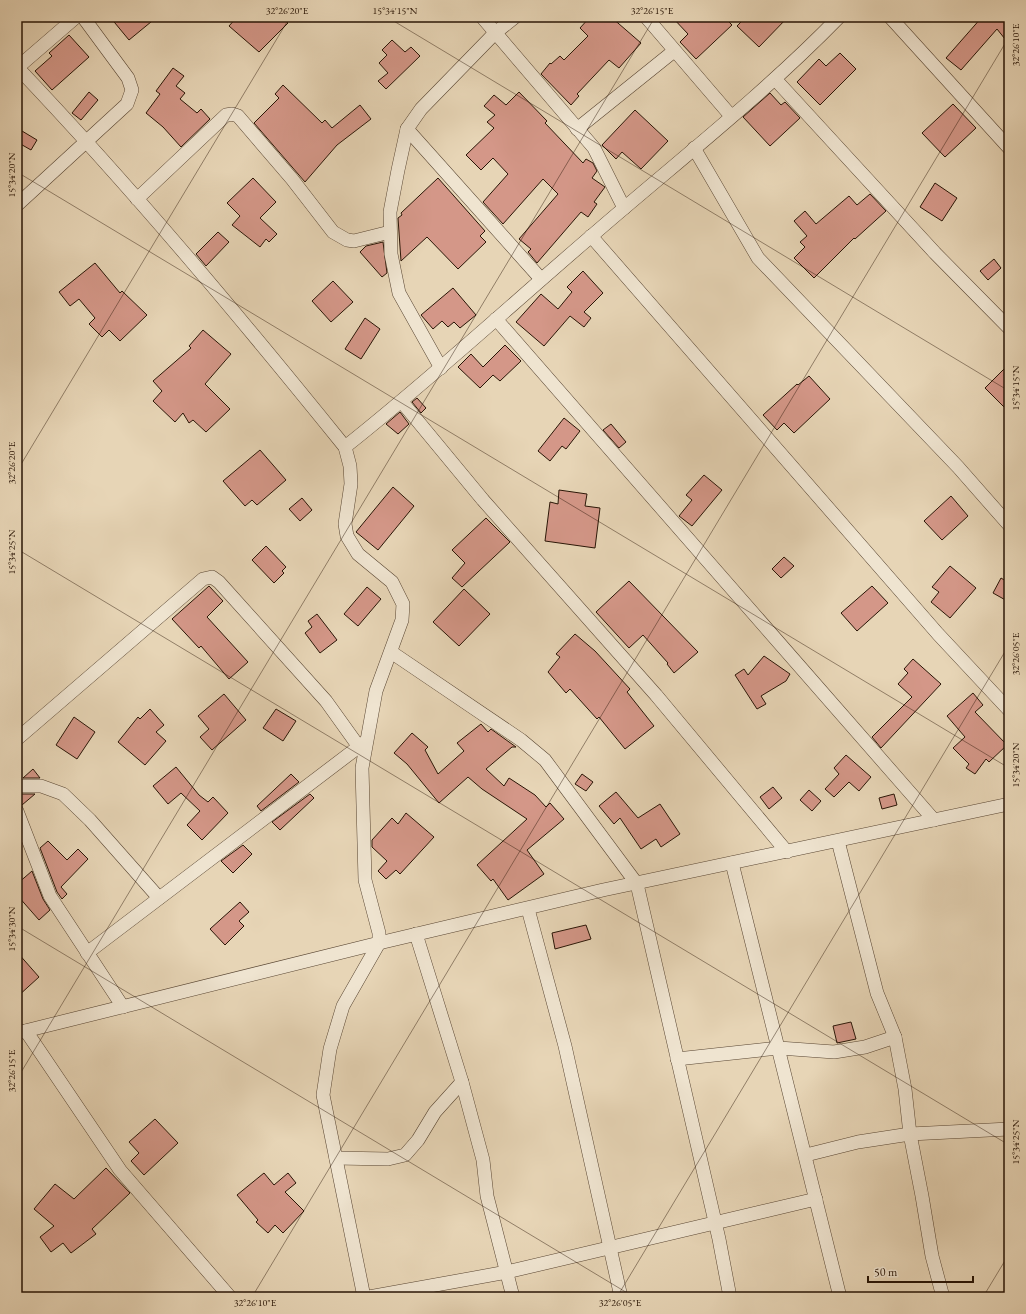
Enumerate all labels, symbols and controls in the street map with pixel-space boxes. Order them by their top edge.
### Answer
text: 32°26'20"E [266,4,309,17]
text: 15°34'15"N [373,4,418,17]
text: 32°26'15"E [631,4,674,17]
text: 32°26'10"E [1009,23,1022,66]
text: 15°34'20"N [5,152,18,197]
text: 15°34'15"N [1009,365,1022,410]
text: 32°26'20"E [5,441,18,484]
text: 15°34'25"N [5,529,18,574]
text: 32°26'05"E [1009,632,1022,675]
text: 15°34'20"N [1009,742,1022,787]
text: 15°34'30"N [5,906,18,951]
text: 32°26'15"E [5,1049,18,1092]
text: 15°34'25"N [1009,1119,1022,1164]
scale bar [868,1258,973,1284]
text: 50 m [874,1264,898,1280]
text: 32°26'10"E [234,1296,277,1309]
text: 32°26'05"E [599,1296,642,1309]

